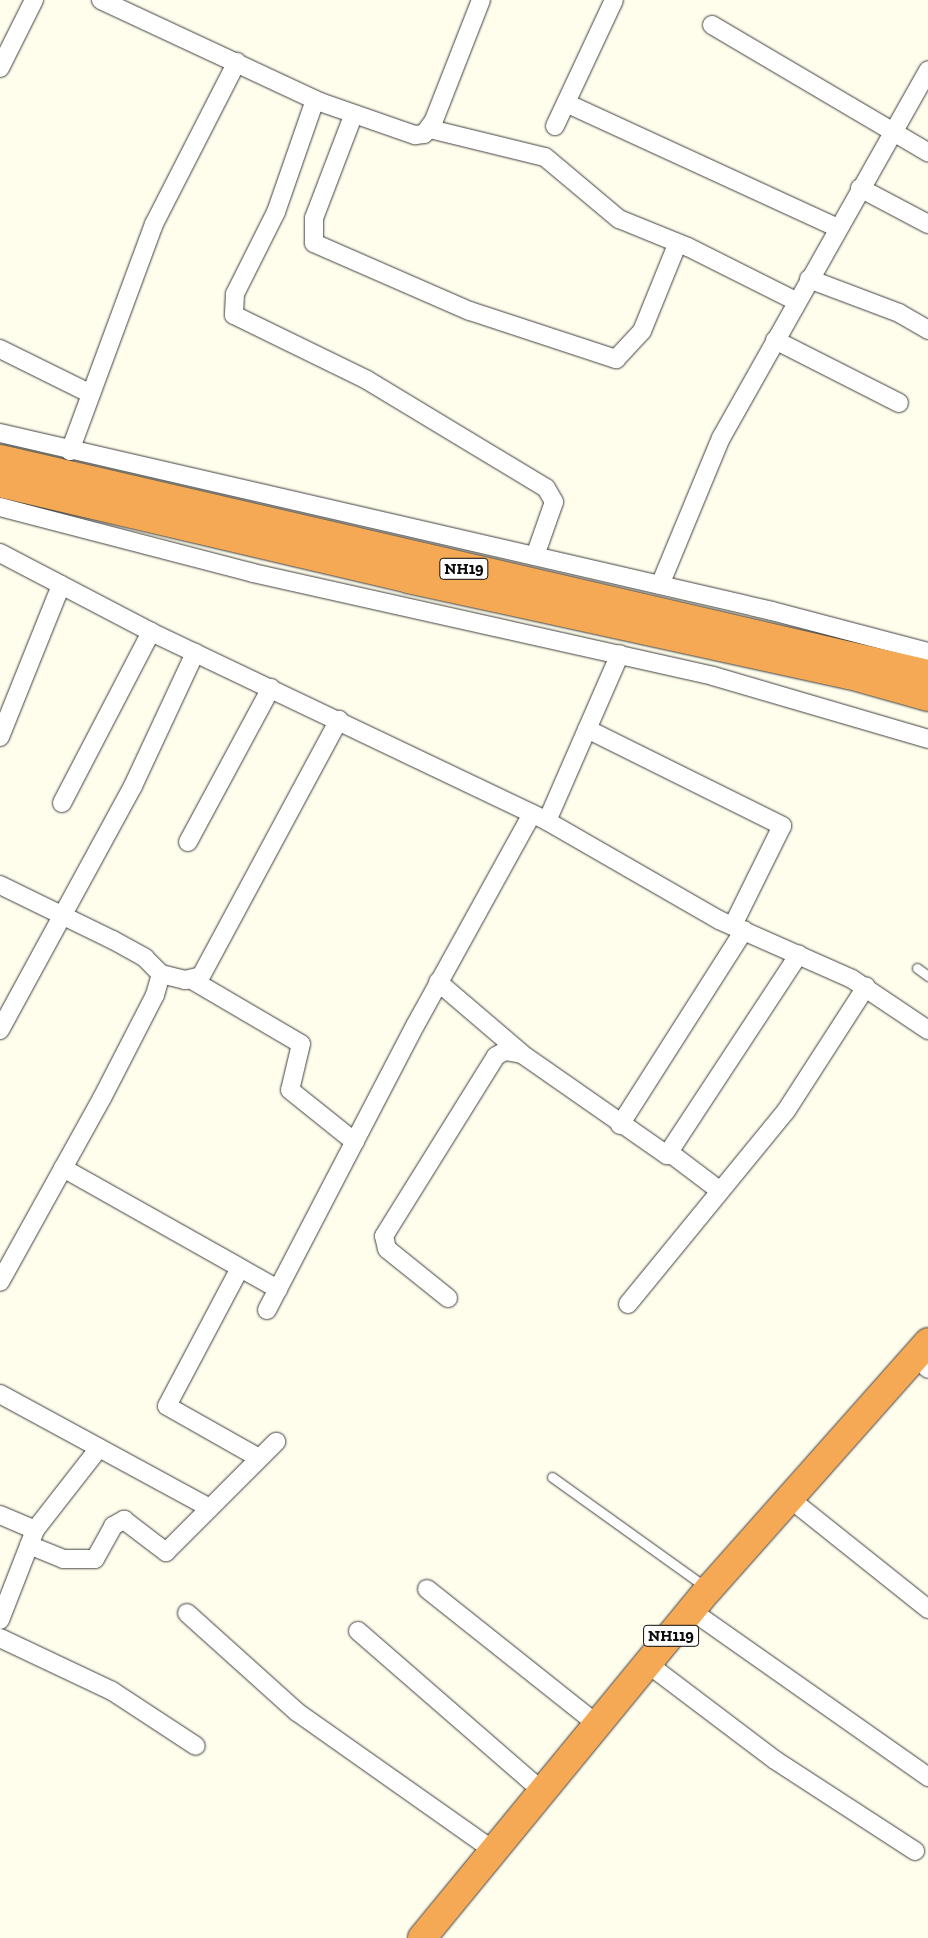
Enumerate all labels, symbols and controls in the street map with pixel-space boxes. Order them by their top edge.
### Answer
road number: NH19 [439,556,489,582]
road number: NH119 [642,1622,700,1650]

